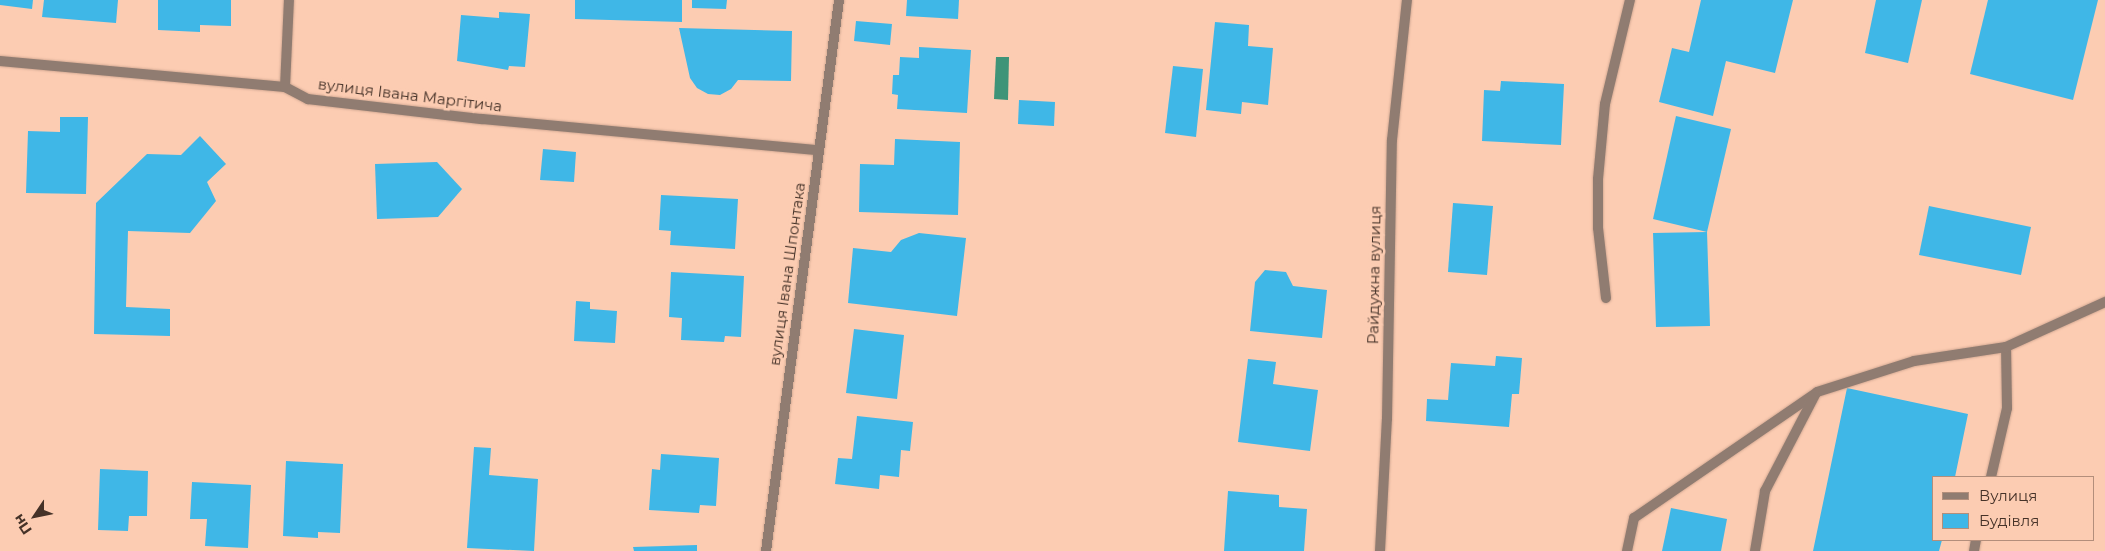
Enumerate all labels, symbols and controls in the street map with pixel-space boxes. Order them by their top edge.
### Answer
street label: вулиця Івана Маргітича [317,75,503,115]
street label: вулиця Івана Шпонтака [765,181,809,367]
street label: Райдужна вулиця [1364,205,1384,345]
legend [1932,476,2095,541]
text: Вулиця [1979,486,2037,505]
north arrow [10,491,60,541]
text: Пн [9,511,36,538]
text: Будівля [1979,511,2039,530]

